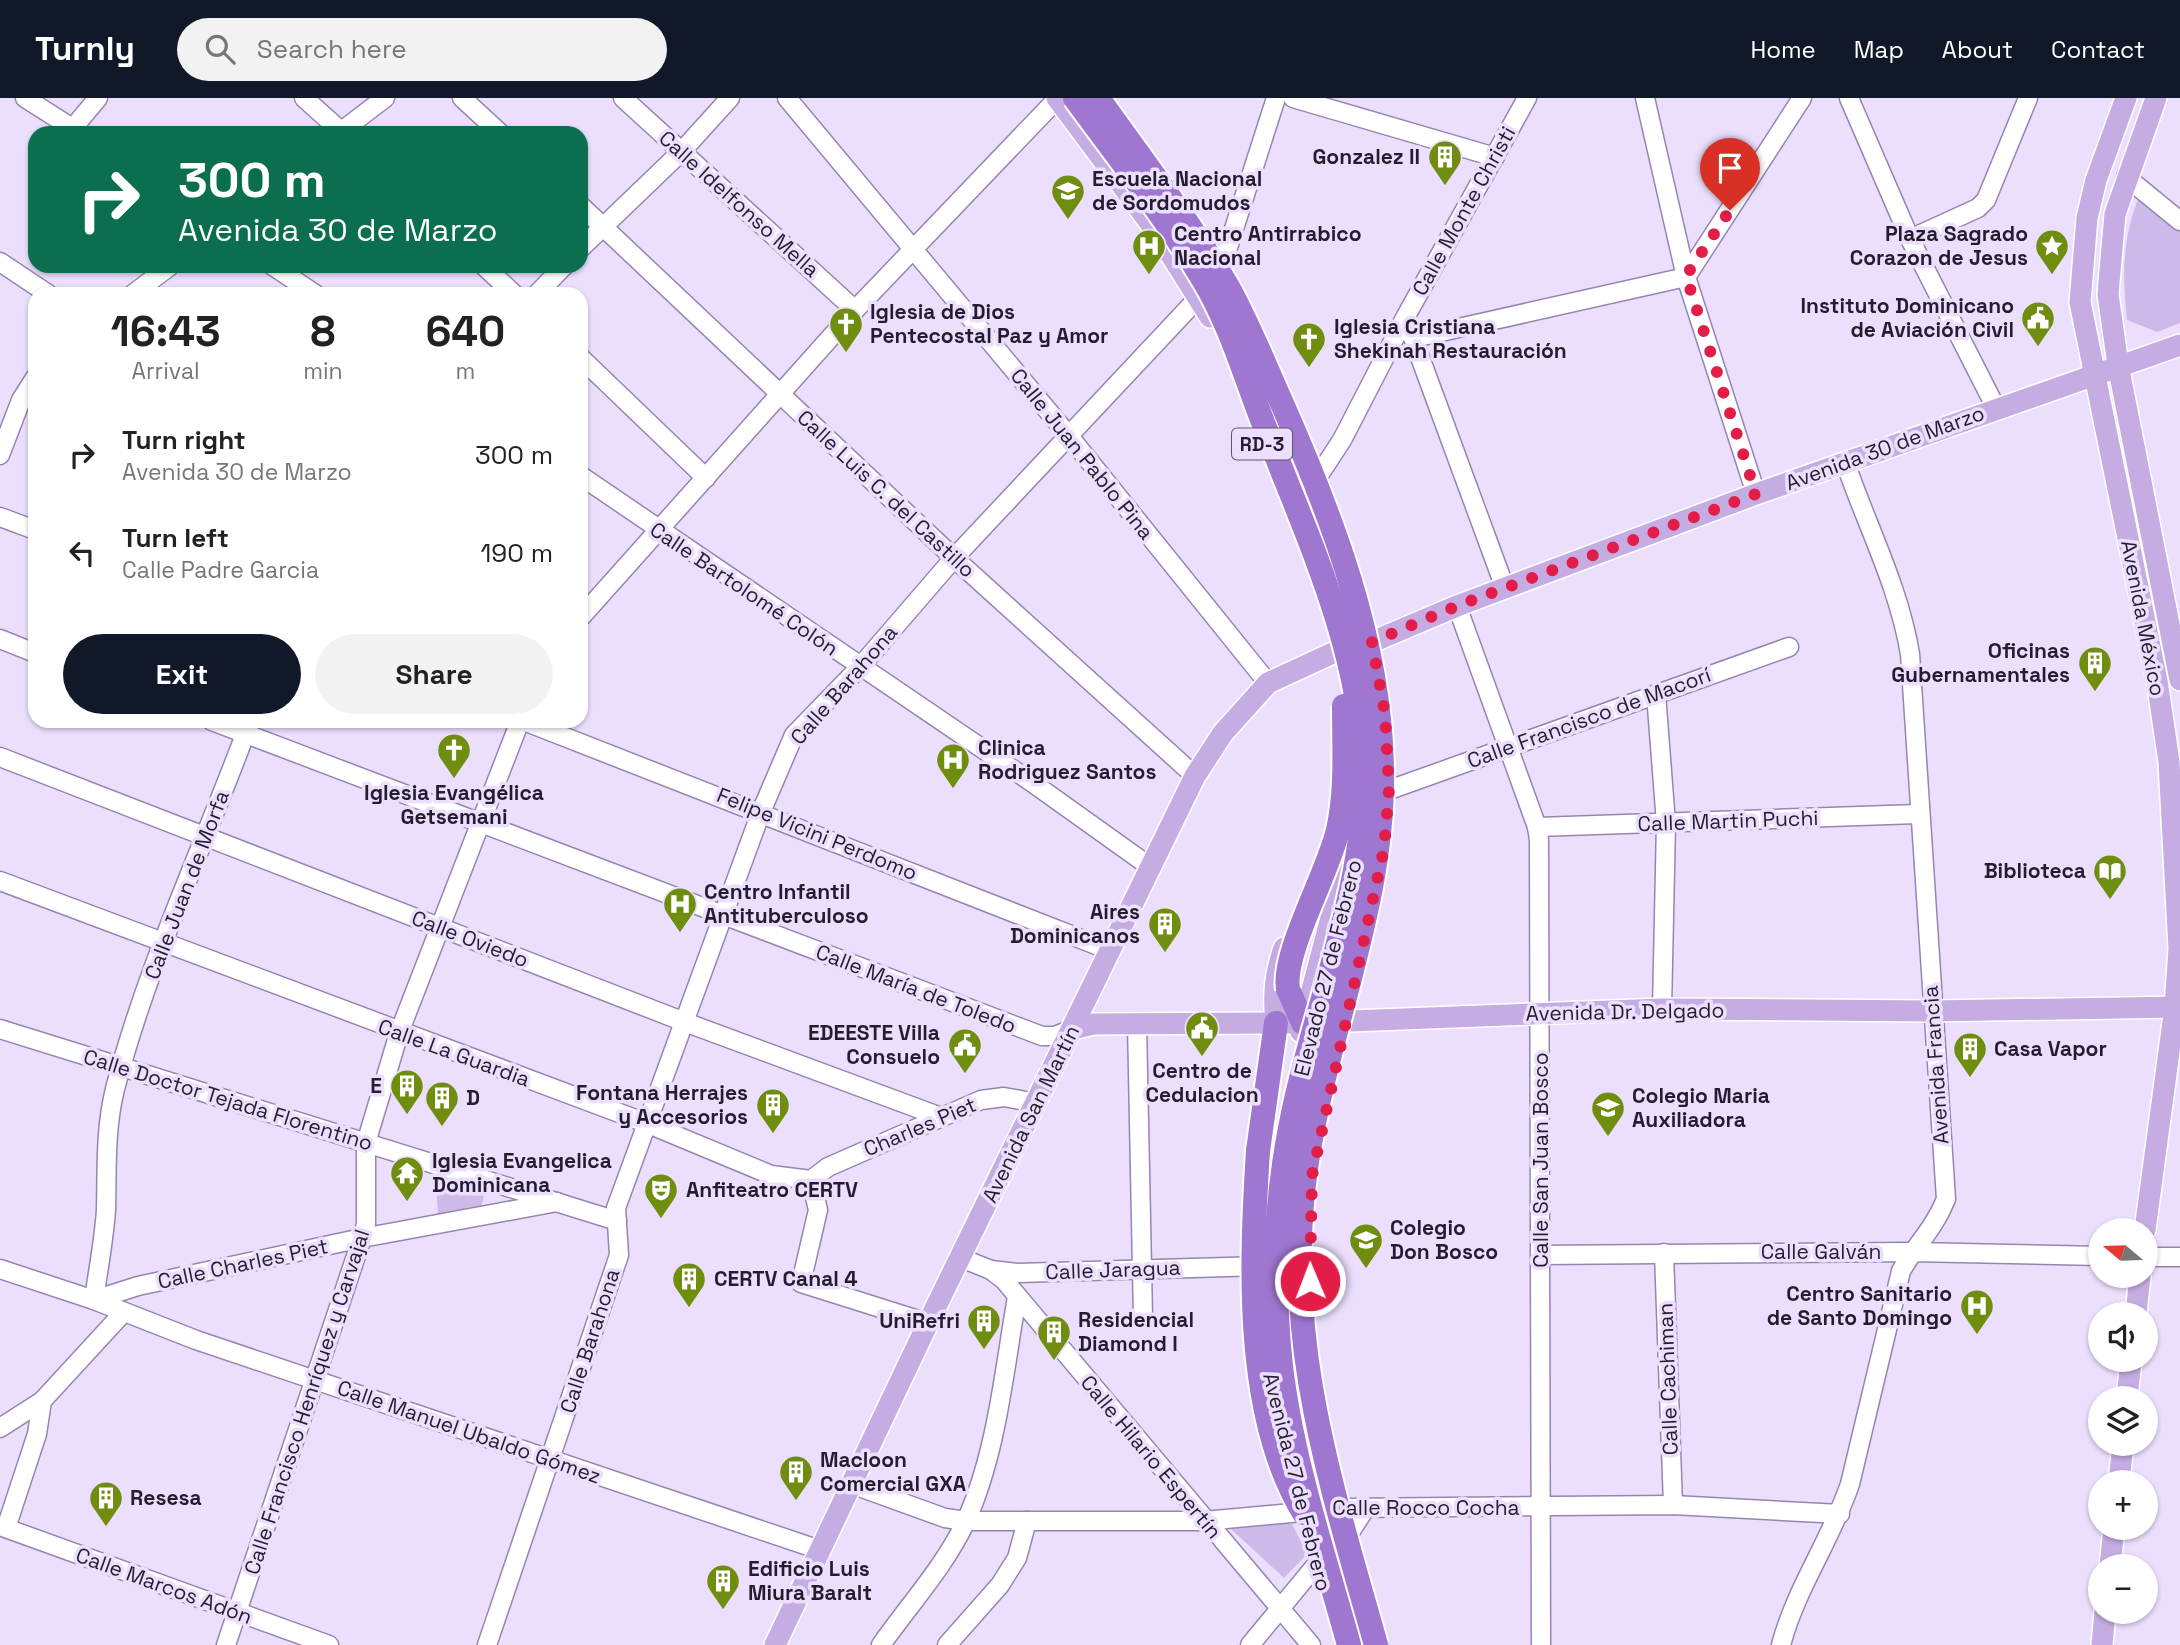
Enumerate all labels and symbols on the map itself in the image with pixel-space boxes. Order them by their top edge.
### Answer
street label: Calle Monte Christi [1406,121,1521,300]
street label: Calle Idelfonso Mella [653,124,825,283]
building icon: Gonzalez II [1426,138,1464,187]
pin [1700,138,1760,210]
place label: Gonzalez II [1312,143,1420,170]
place label: Escuela Nacional de Sordomudos [1092,165,1262,216]
school or university icon: Escuela Nacional de Sordomudos [1049,172,1087,221]
place label: Centro Antirrabico Nacional [1174,220,1362,271]
place label: Plaza Sagrado Corazon de Jesus [1850,220,2028,271]
hospital icon: Centro Antirrabico Nacional [1130,227,1168,276]
place icon: Plaza Sagrado Corazon de Jesus [2033,227,2071,276]
place label: Instituto Dominicano de Aviación Civil [1801,292,2014,343]
place label: Iglesia de Dios Pentecostal Paz y Amor [870,298,1108,349]
public building icon: Instituto Dominicano de Aviación Civil [2019,299,2057,348]
church icon: Iglesia de Dios Pentecostal Paz y Amor [827,305,865,354]
place label: Iglesia Cristiana Shekinah Restauración [1334,313,1567,364]
church icon: Iglesia Cristiana Shekinah Restauración [1290,320,1328,369]
street label: Calle Juan Pablo Pina [1005,362,1160,545]
street label: Avenida 30 de Marzo [1782,399,1988,496]
street label: Calle Luis C. del Castillo [792,404,981,583]
road number: RD-3 [1232,428,1292,460]
street label: Calle Bartolomé Colón [645,516,844,662]
street label: Avenida México [2115,538,2172,698]
street label: Calle Barahona [784,619,903,750]
place label: Oficinas Gubernamentales [1891,637,2070,688]
building icon: Oficinas Gubernamentales [2076,644,2114,693]
street label: Calle Francisco de Macorí [1463,661,1715,774]
church icon: Iglesia Evangélica Getsemani [435,731,473,780]
place label: Clinica Rodriguez Santos [978,734,1156,785]
hospital icon: Clinica Rodriguez Santos [934,741,972,790]
place label: Iglesia Evangélica Getsemani [364,779,544,830]
street label: Felipe Vicini Perdomo [713,781,921,886]
street label: Calle Juan de Morfa [138,786,235,983]
street label: Calle Martin Puchi [1637,804,1819,837]
library icon: Biblioteca [2091,852,2129,901]
street label: Elevado 27 de Febrero [1288,857,1368,1079]
place label: Biblioteca [1984,857,2086,884]
place label: Centro Infantil Antituberculoso [704,878,869,929]
hospital icon: Centro Infantil Antituberculoso [661,885,699,934]
place label: Aires Dominicanos [1010,898,1140,949]
street label: Calle Oviedo [408,904,532,973]
building icon: Aires Dominicanos [1146,905,1184,954]
street label: Calle María de Toledo [812,938,1020,1039]
street label: Avenida Francia [1916,985,1955,1145]
street label: Avenida Dr. Delgado [1525,996,1725,1027]
public building icon: Centro de Cedulacion [1183,1009,1221,1058]
street label: Calle La Guardia [375,1013,534,1093]
place label: EDEESTE Villa Consuelo [808,1019,940,1070]
street label: Avenida San Martín [976,1021,1085,1207]
public building icon: EDEESTE Villa Consuelo [946,1026,984,1075]
building icon: Casa Vapor [1951,1030,1989,1079]
place label: Casa Vapor [1994,1035,2107,1062]
street label: Calle Doctor Tejada Florentino [80,1043,376,1156]
street label: Calle San Juan Bosco [1527,1052,1554,1268]
place label: Centro de Cedulacion [1145,1057,1259,1108]
building icon: E [388,1067,426,1116]
place label: E [370,1072,382,1099]
building icon: D [423,1079,461,1128]
place label: Fontana Herrajes y Accesorios [576,1079,748,1130]
place label: Colegio Maria Auxiliadora [1632,1082,1770,1133]
place label: D [466,1084,480,1111]
building icon: Fontana Herrajes y Accesorios [754,1086,792,1135]
school or university icon: Colegio Maria Auxiliadora [1589,1089,1627,1138]
street label: Charles Piet [859,1091,980,1162]
place label: Iglesia Evangelica Dominicana [432,1147,612,1198]
temple icon: Iglesia Evangelica Dominicana [388,1154,426,1203]
theatre icon: Anfiteatro CERTV [642,1171,680,1220]
place label: Anfiteatro CERTV [686,1176,858,1203]
place label: Colegio Don Bosco [1390,1214,1498,1265]
north arrow [2088,1218,2158,1288]
school or university icon: Colegio Don Bosco [1347,1221,1385,1270]
street label: Calle Francisco Henríquez y Carvajal [238,1226,375,1578]
street label: Calle Charles Piet [155,1232,331,1295]
street label: Calle Galván [1761,1238,1881,1265]
position arrow [1273,1244,1347,1318]
street label: Calle Jaragua [1045,1254,1181,1285]
building icon: CERTV Canal 4 [670,1260,708,1309]
street label: Calle Barahona [553,1265,626,1416]
place label: CERTV Canal 4 [714,1265,858,1292]
place label: Centro Sanitario de Santo Domingo [1767,1280,1952,1331]
hospital icon: Centro Sanitario de Santo Domingo [1958,1287,1996,1336]
building icon: UniRefri [965,1302,1003,1351]
street label: Calle Cachiman [1651,1302,1684,1456]
place label: Residencial Diamond I [1078,1306,1194,1357]
place label: UniRefri [879,1307,960,1334]
building icon: Residencial Diamond I [1035,1313,1073,1362]
street label: Calle Hilario Espertín [1075,1369,1228,1544]
street label: Avenida 27 de Febrero [1257,1370,1338,1594]
street label: Calle Manuel Ubaldo Gómez [334,1374,605,1489]
place label: Macloon Comercial GXA [820,1446,966,1497]
building icon: Macloon Comercial GXA [777,1453,815,1502]
building icon: Resesa [87,1479,125,1528]
place label: Resesa [130,1484,202,1511]
street label: Calle Rocco Cocha [1332,1494,1520,1521]
street label: Calle Marcos Adón [72,1541,256,1630]
place label: Edificio Luis Miura Baralt [748,1555,872,1606]
building icon: Edificio Luis Miura Baralt [704,1562,742,1611]

